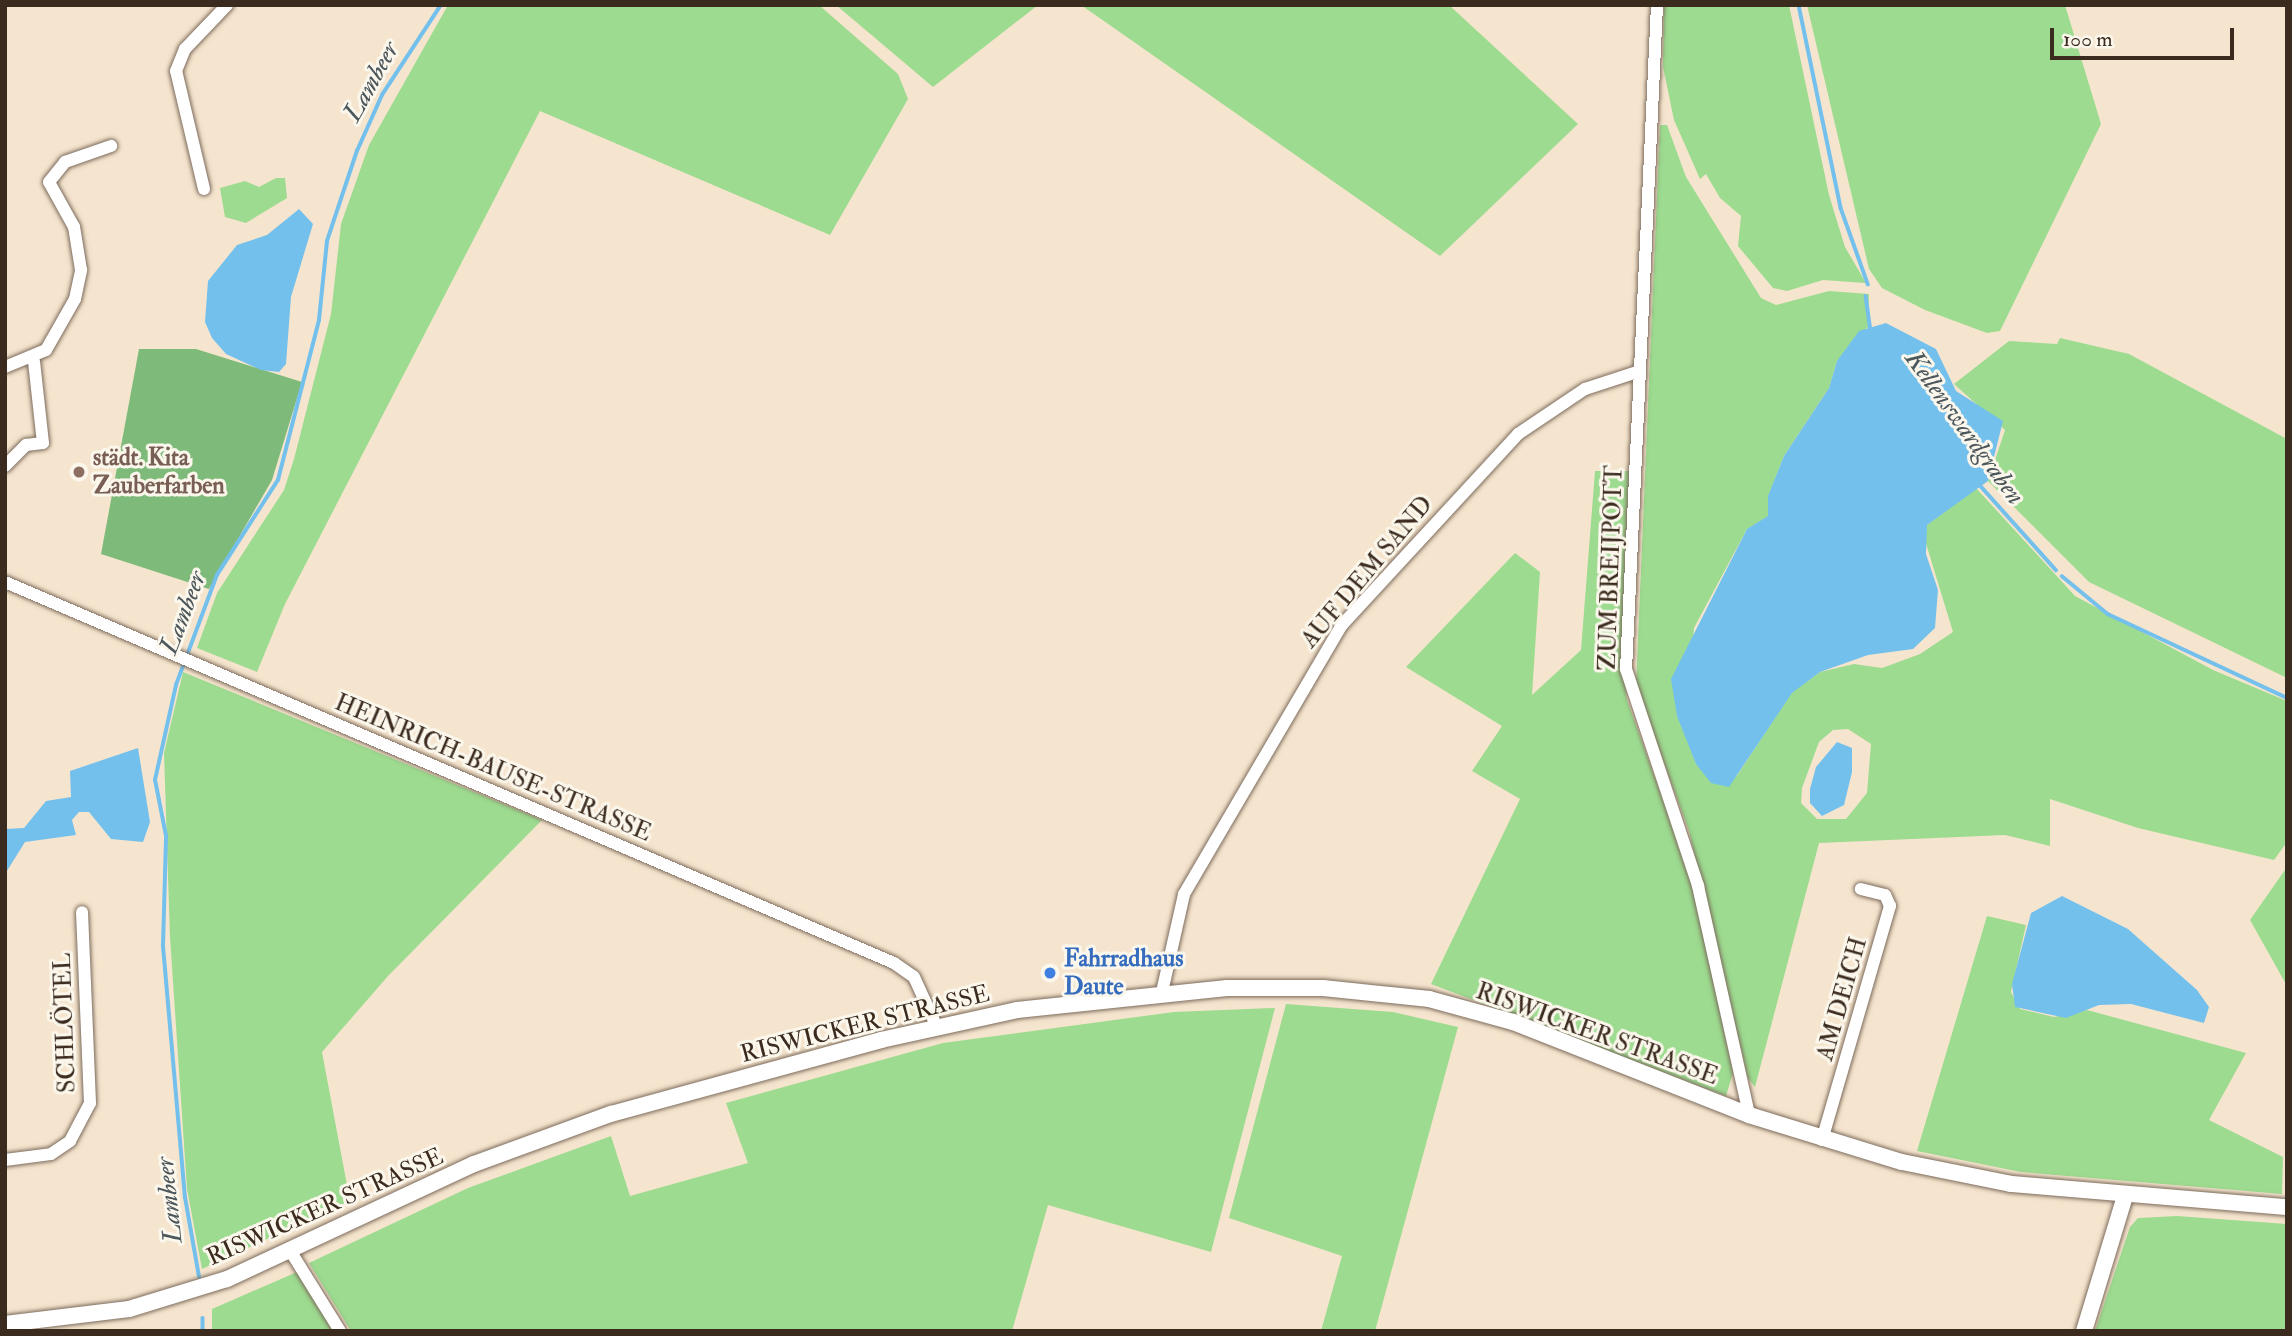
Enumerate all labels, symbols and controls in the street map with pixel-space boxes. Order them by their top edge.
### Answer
scale bar [2054,14,2238,58]
text: 100 m [2063,26,2113,53]
water label: Lambeer [337,37,407,127]
water label: Kellenswardgraben [1898,345,2030,511]
place label: städt. Kita Zauberfarben [93,444,225,500]
marker: städt. Kita Zauberfarben [71,464,87,480]
street label: ZUM BREIJPOTT [1593,465,1629,671]
street label: AUF DEM SAND [1295,490,1439,654]
water label: Lambeer [154,567,214,659]
street label: HEINRICH-BAUSE-STRASSE [330,688,656,848]
street label: AM DEICH [1811,934,1873,1064]
place label: Fahrradhaus Daute [1064,945,1184,1001]
street label: SCHLÖTEL [48,953,82,1093]
marker: Fahrradhaus Daute [1042,965,1058,981]
street label: RISWICKER STRASSE [1472,977,1722,1091]
street label: RISWICKER STRASSE [738,979,992,1069]
street label: RISWICKER STRASSE [202,1142,448,1272]
water label: Lambeer [150,1155,190,1245]

